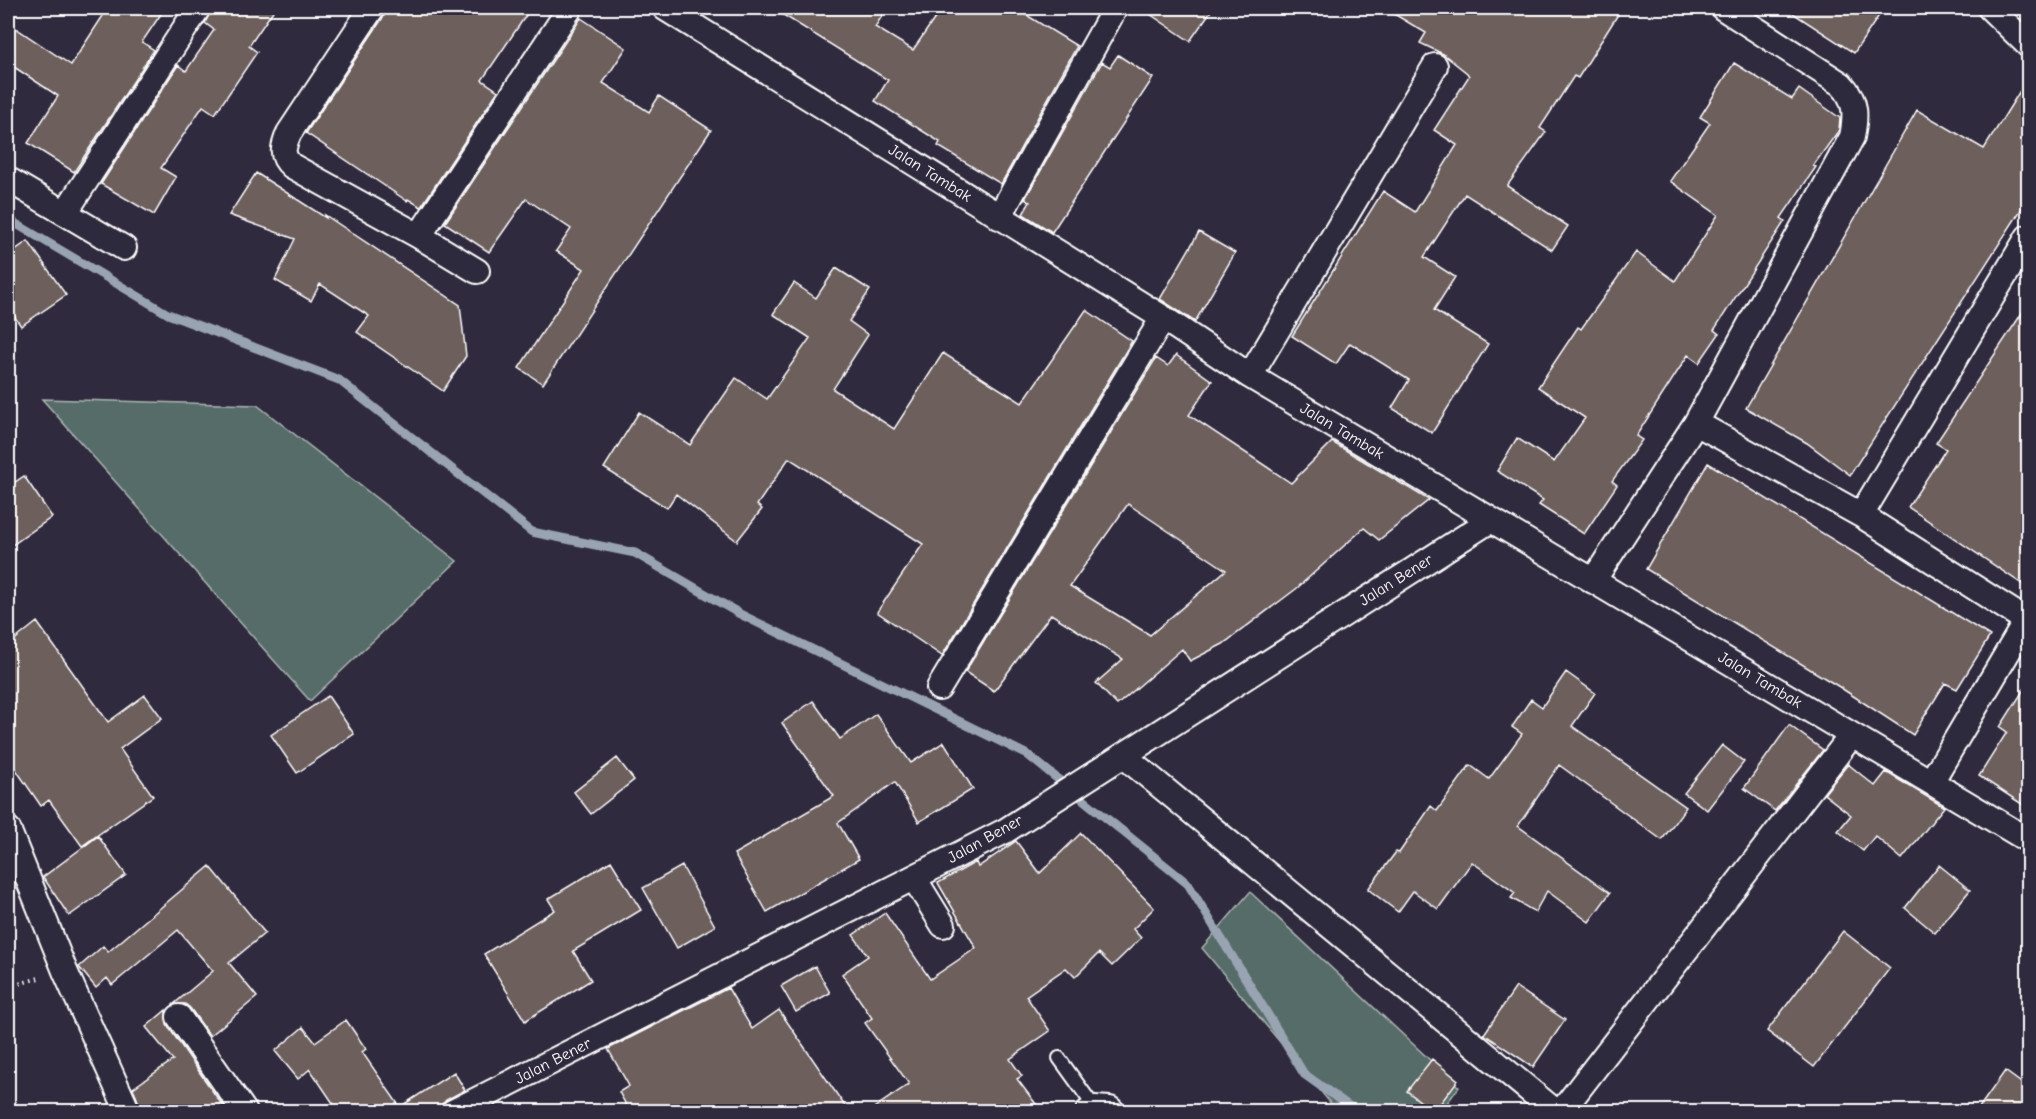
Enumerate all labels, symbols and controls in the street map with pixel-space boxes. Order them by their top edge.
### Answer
street label: Jalan Tambak [885,140,975,206]
street label: Jalan Tambak [1297,399,1387,463]
street label: Jalan Bener [1356,550,1436,610]
street label: Jalan Tambak [1715,648,1805,712]
street label: Jalan Bener [944,811,1026,867]
street label: Jalan Bener [512,1034,594,1088]

